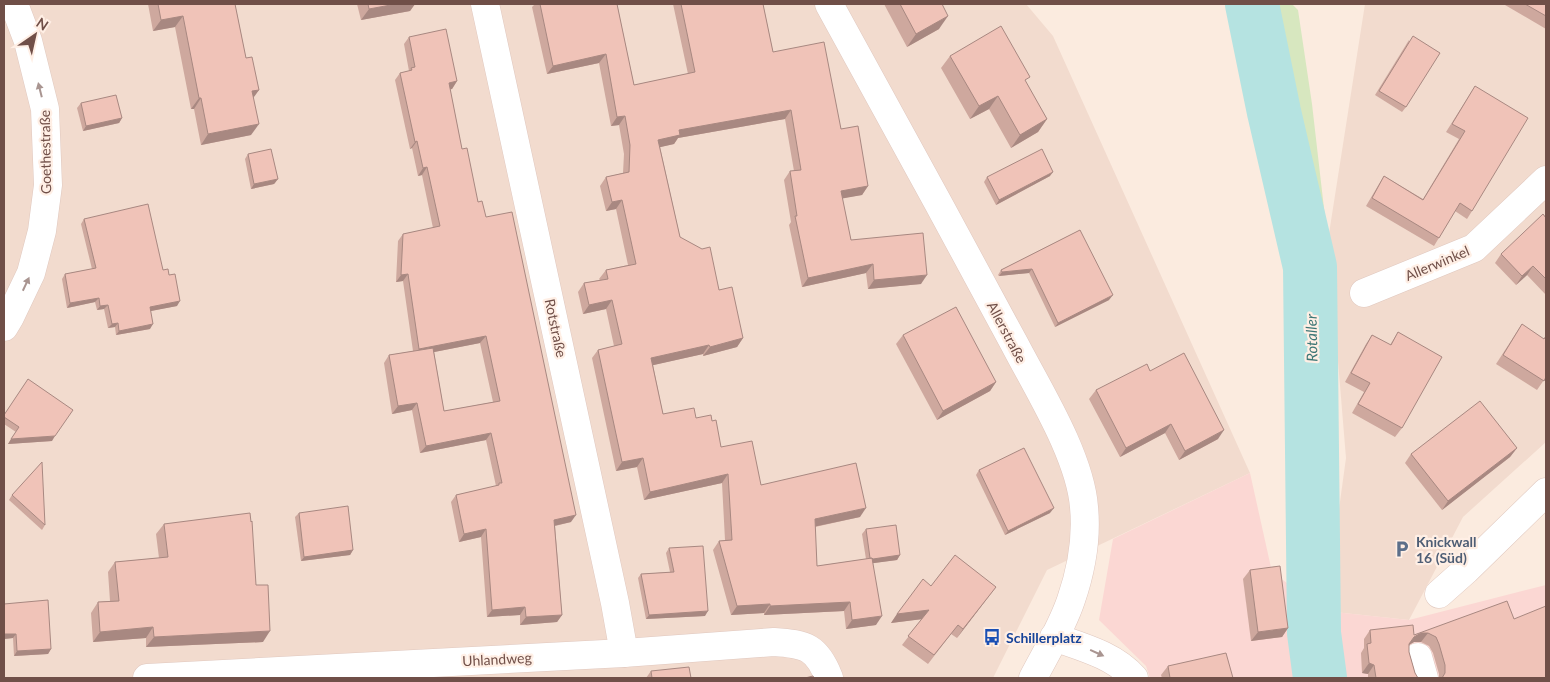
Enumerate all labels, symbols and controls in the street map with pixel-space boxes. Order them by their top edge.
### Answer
north arrow [10,10,60,60]
text: N [33,14,52,34]
one-way arrow [36,82,44,97]
street label: Goethestraße [36,110,54,194]
street label: Allerwinkel [1402,242,1472,284]
one-way arrow [22,276,30,291]
street label: Rotstraße [541,297,571,359]
street label: Allerstraße [984,298,1030,366]
water label: Rotaller [1302,313,1320,362]
place label: Knickwall 16 (Süd) [1416,533,1477,566]
parking icon: Knickwall 16 (Süd) [1392,539,1412,559]
bus stop icon: Schillerplatz [982,627,1002,647]
place label: Schillerplatz [1006,629,1082,646]
street label: Uhlandweg [462,649,532,669]
one-way arrow [1090,649,1104,657]

